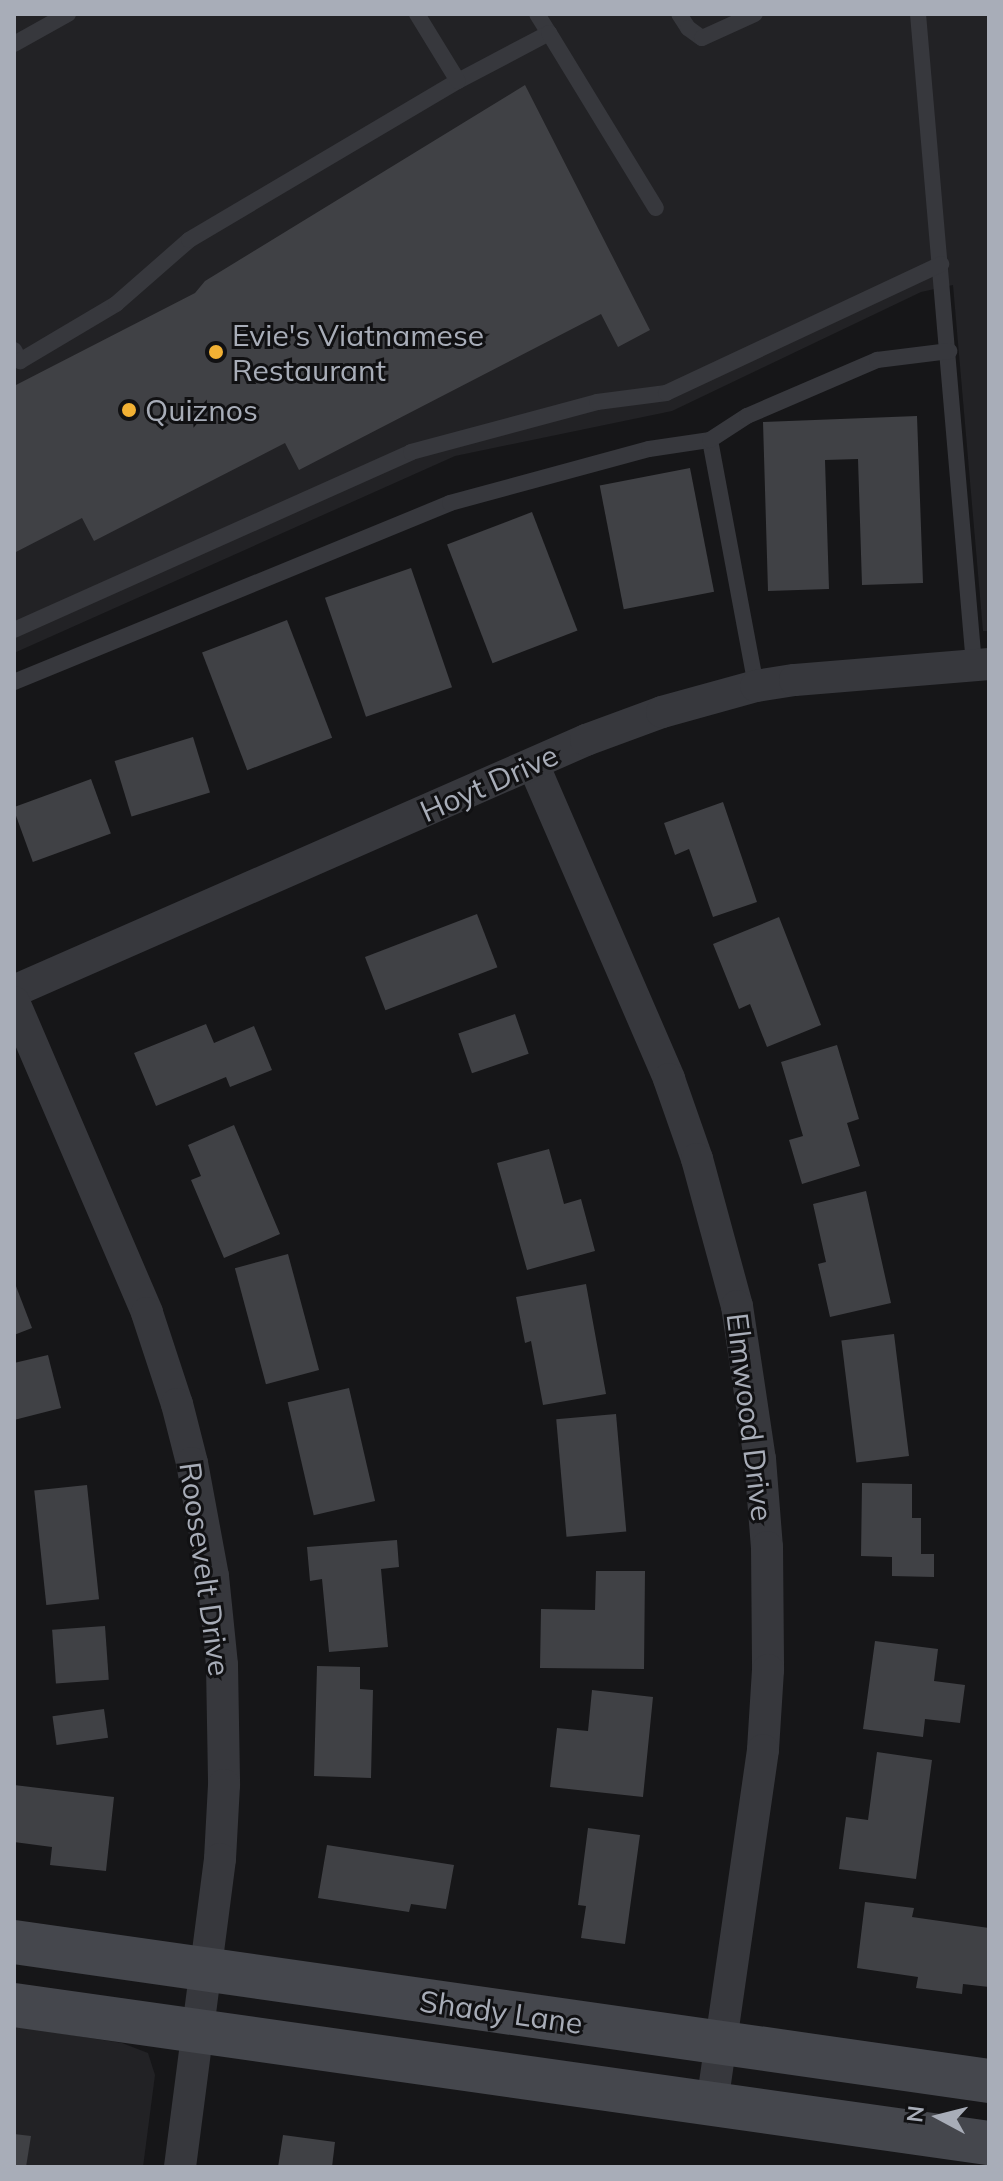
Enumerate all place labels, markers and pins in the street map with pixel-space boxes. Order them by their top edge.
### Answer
place label: Evie's Viatnamese Restaurant [232,317,484,388]
marker: Evie's Viatnamese Restaurant [207,343,225,361]
place label: Quiznos [145,392,258,428]
marker: Quiznos [120,401,138,419]

